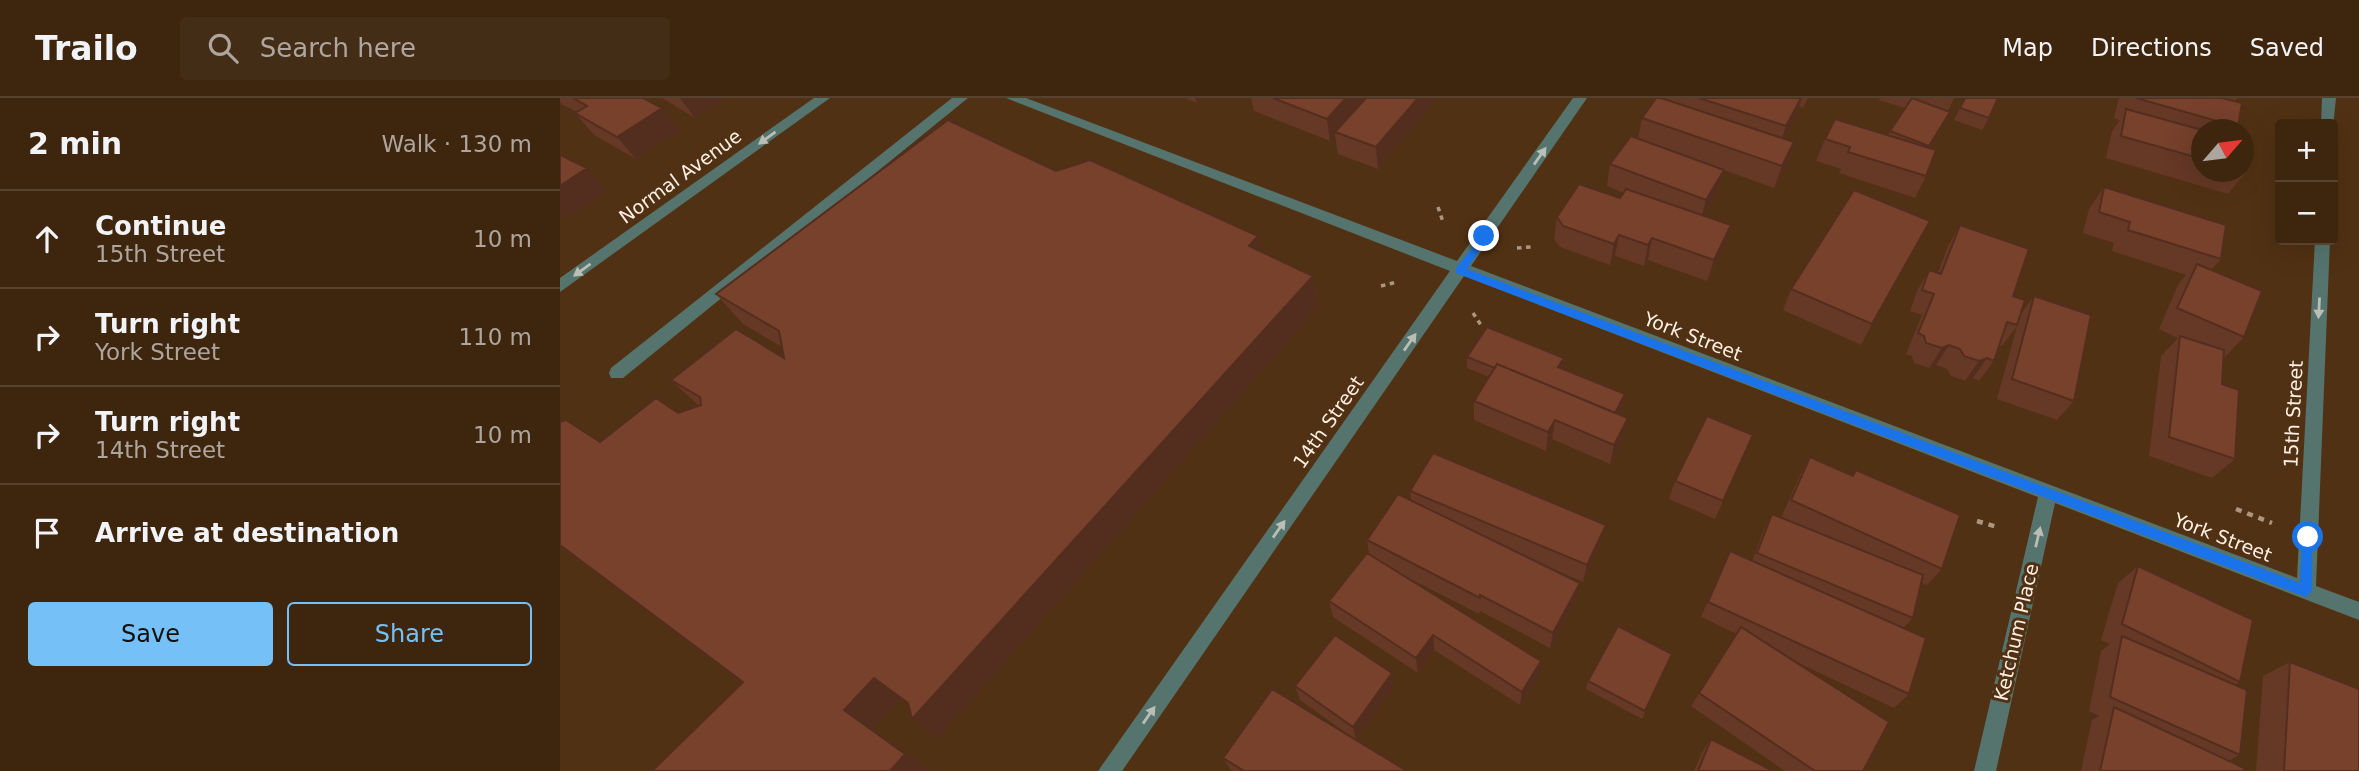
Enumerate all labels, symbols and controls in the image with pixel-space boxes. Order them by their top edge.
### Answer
search box [180,17,670,80]
text: Trailo [35,29,138,68]
icon: search [204,29,242,67]
text: Search here [260,33,416,63]
text: Map [2002,34,2053,62]
text: Directions [2091,34,2212,62]
text: Saved [2250,34,2324,62]
north arrow [2191,119,2254,182]
map controls [2275,119,2338,245]
button: + [2275,119,2338,182]
street label: Normal Avenue [615,124,745,228]
text: 2 min [28,126,122,161]
text: Walk · 130 m [381,131,532,157]
one-way arrow [758,131,776,145]
one-way arrow [1533,147,1547,165]
button: − [2275,182,2338,245]
text: Continue [95,211,226,241]
icon: ahead [28,220,66,258]
route end [1468,220,1499,251]
text: 10 m [473,226,532,252]
text: 15th Street [95,241,225,267]
one-way arrow [573,263,591,277]
one-way arrow [2314,297,2325,319]
street label: York Street [1640,307,1745,365]
text: Turn right [95,309,240,339]
icon: right [28,318,66,356]
text: 110 m [458,324,532,350]
one-way arrow [1403,333,1417,351]
text: York Street [95,339,220,365]
street label: 15th Street [2279,360,2307,468]
street label: 14th Street [1288,372,1368,472]
text: Turn right [95,407,240,437]
icon: right [28,416,66,454]
text: 10 m [473,422,532,448]
text: 14th Street [95,437,225,463]
street label: York Street [2170,508,2275,566]
icon: arrive [28,514,66,552]
text: Arrive at destination [95,518,399,548]
one-way arrow [1272,520,1286,538]
route start [2292,521,2323,552]
one-way arrow [2032,526,2043,548]
street label: Ketchum Place [1990,561,2042,703]
button: Save [28,602,273,666]
button: Share [287,602,532,666]
one-way arrow [1142,706,1156,724]

